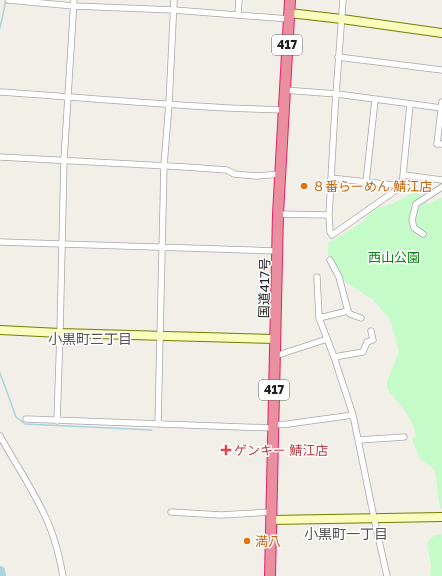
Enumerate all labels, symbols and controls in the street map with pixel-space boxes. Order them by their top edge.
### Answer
road number: 417 [272,35,302,55]
place label: ８番らーめん 鯖江店 [312,178,432,194]
marker: ８番らーめん 鯖江店 [299,181,309,191]
park label: 西山公園 [368,249,420,265]
street label: 国道417号 [255,258,273,318]
district label: 小黒町三丁目 [48,330,132,347]
road number: 417 [259,380,289,400]
place label: ゲンキー 鯖江店 [234,442,328,458]
marker: ゲンキー 鯖江店 [221,445,231,455]
district label: 小黒町一丁目 [304,525,388,542]
place label: 満八 [255,533,281,549]
marker: 満八 [242,536,252,546]

